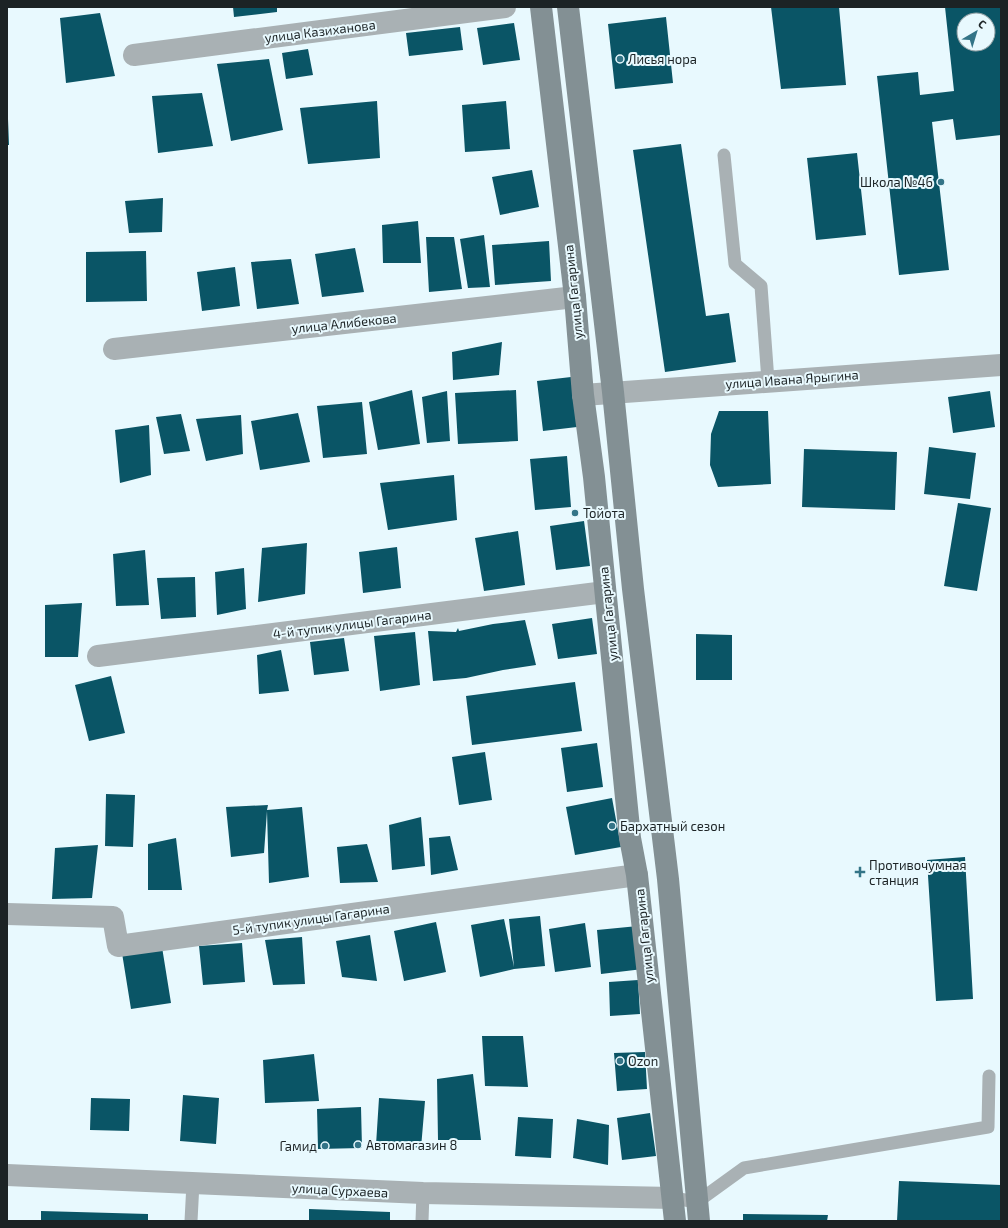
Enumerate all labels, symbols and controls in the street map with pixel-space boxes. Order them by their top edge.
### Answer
north arrow [956,12,996,52]
street label: улица Казиханова [264,16,376,46]
text: С [976,17,989,31]
place label: Лисья нора [628,51,697,67]
marker: Лисья нора [615,54,625,64]
place label: Школа №46 [860,174,933,190]
marker: Школа №46 [936,177,946,187]
street label: улица Гагарина [560,244,586,340]
street label: улица Алибекова [291,310,397,336]
street label: улица Ивана Ярыгина [725,366,859,392]
place label: Тойота [583,505,625,521]
marker: Тойота [570,508,580,518]
street label: улица Гагарина [595,566,621,662]
street label: 4-й тупик улицы Гагарина [272,606,432,642]
place label: Бархатный сезон [620,818,725,834]
marker: Бархатный сезон [607,821,617,831]
place label: Противочумная станция [869,857,967,888]
marker: Противочумная станция [854,866,866,878]
street label: улица Гагарина [631,888,657,984]
street label: 5-й тупик улицы Гагарина [231,900,391,938]
place label: Ozon [628,1053,658,1069]
marker: Ozon [615,1056,625,1066]
place label: Автомагазин 8 [366,1137,457,1153]
place label: Гамид [280,1138,317,1154]
marker: Автомагазин 8 [353,1140,363,1150]
marker: Гамид [320,1141,330,1151]
street label: улица Сурхаева [291,1179,389,1201]

